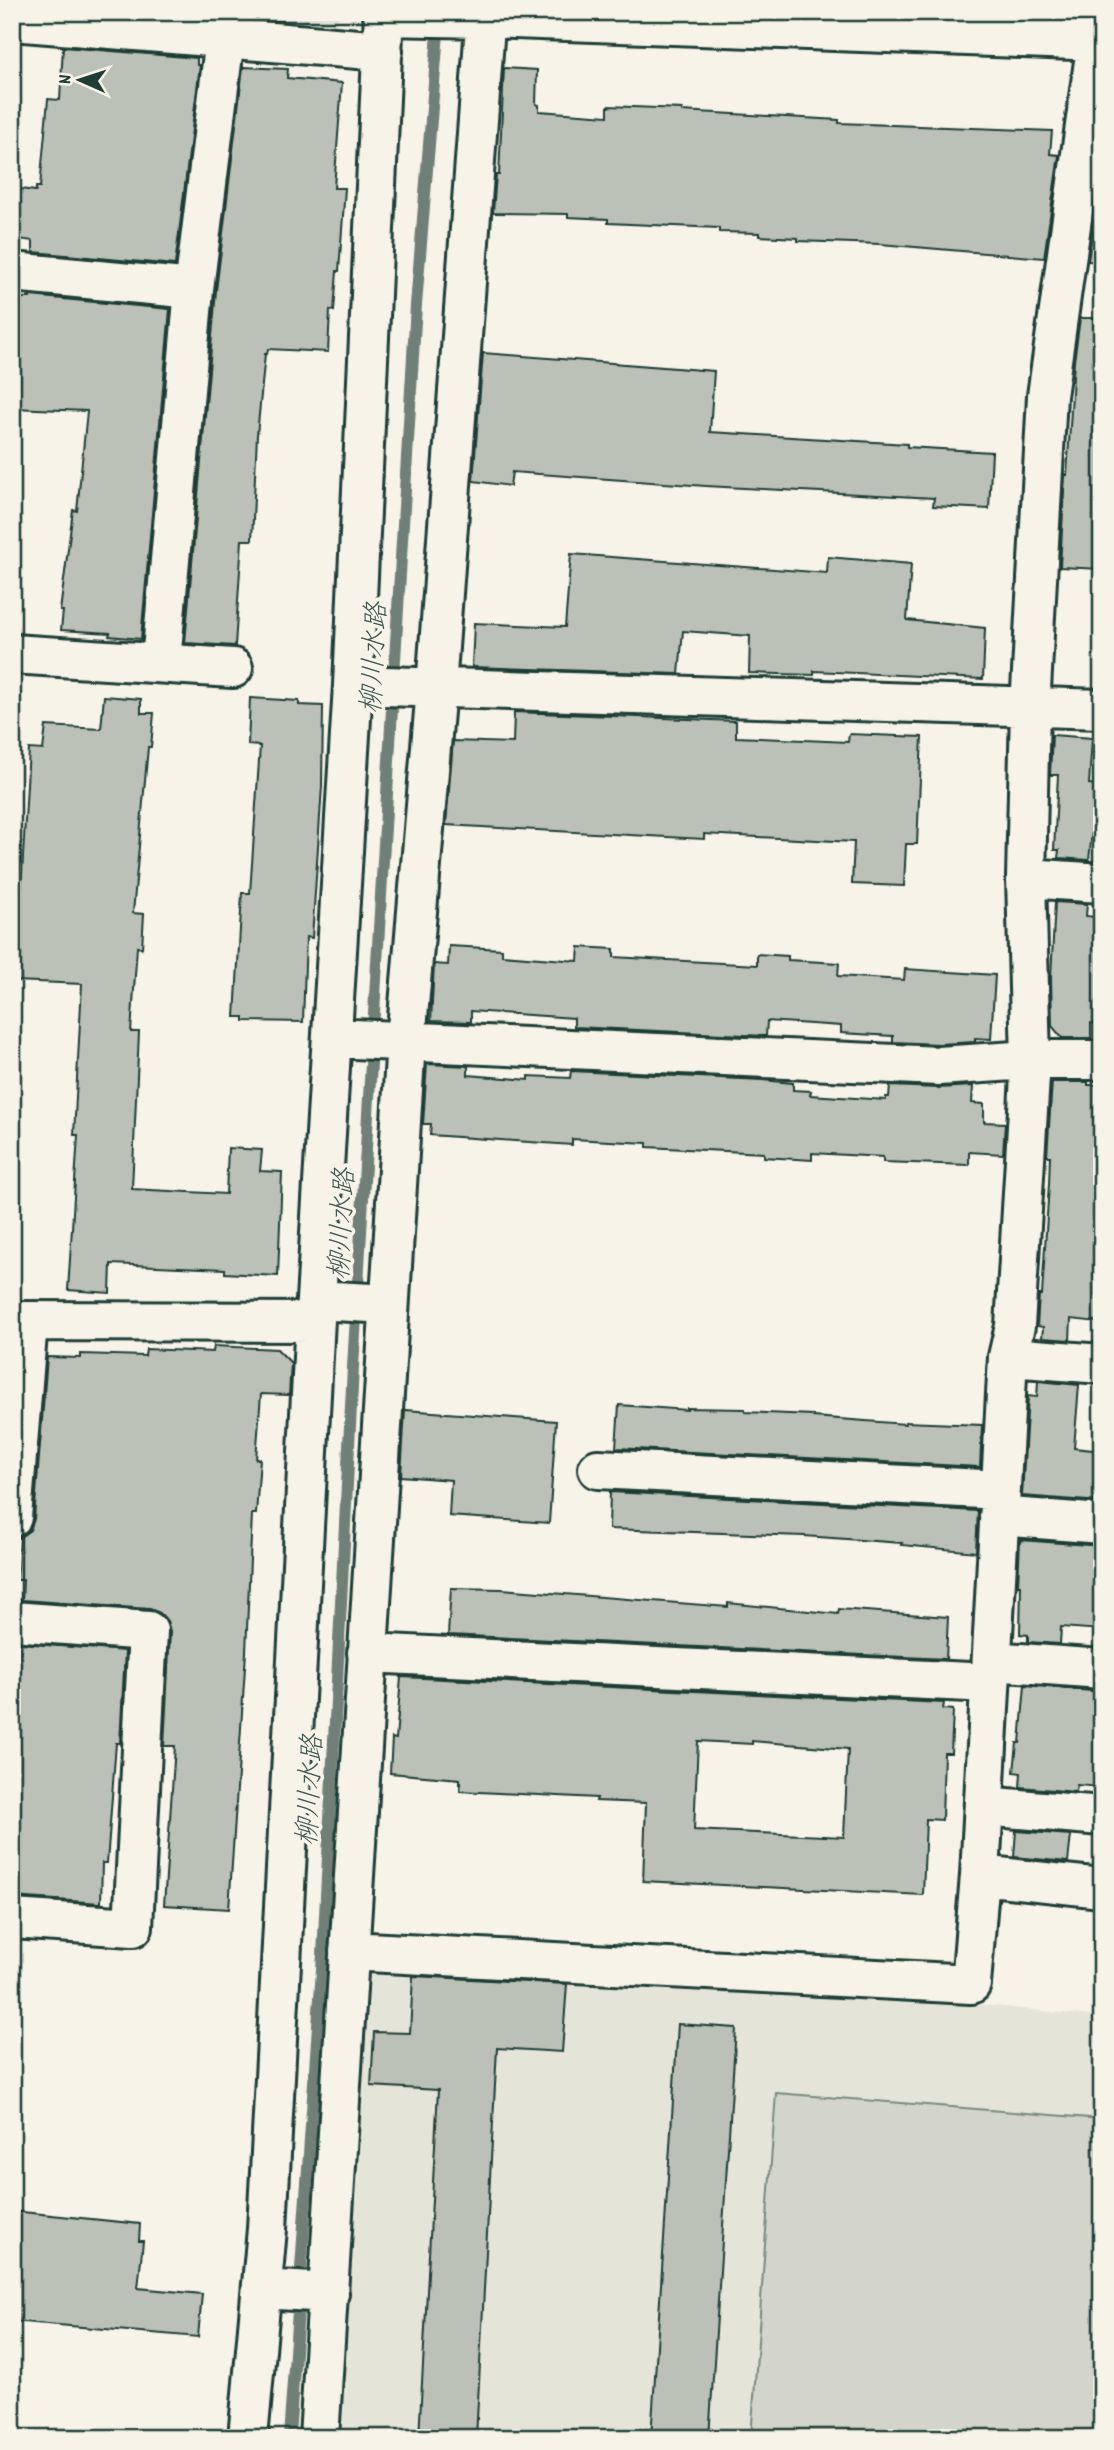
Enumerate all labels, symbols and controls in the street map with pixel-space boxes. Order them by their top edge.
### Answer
north arrow [46,46,116,116]
text: N [53,74,80,85]
water label: 柳川水路 [354,599,400,715]
water label: 柳川水路 [322,1165,368,1281]
water label: 柳川水路 [290,1731,336,1847]

